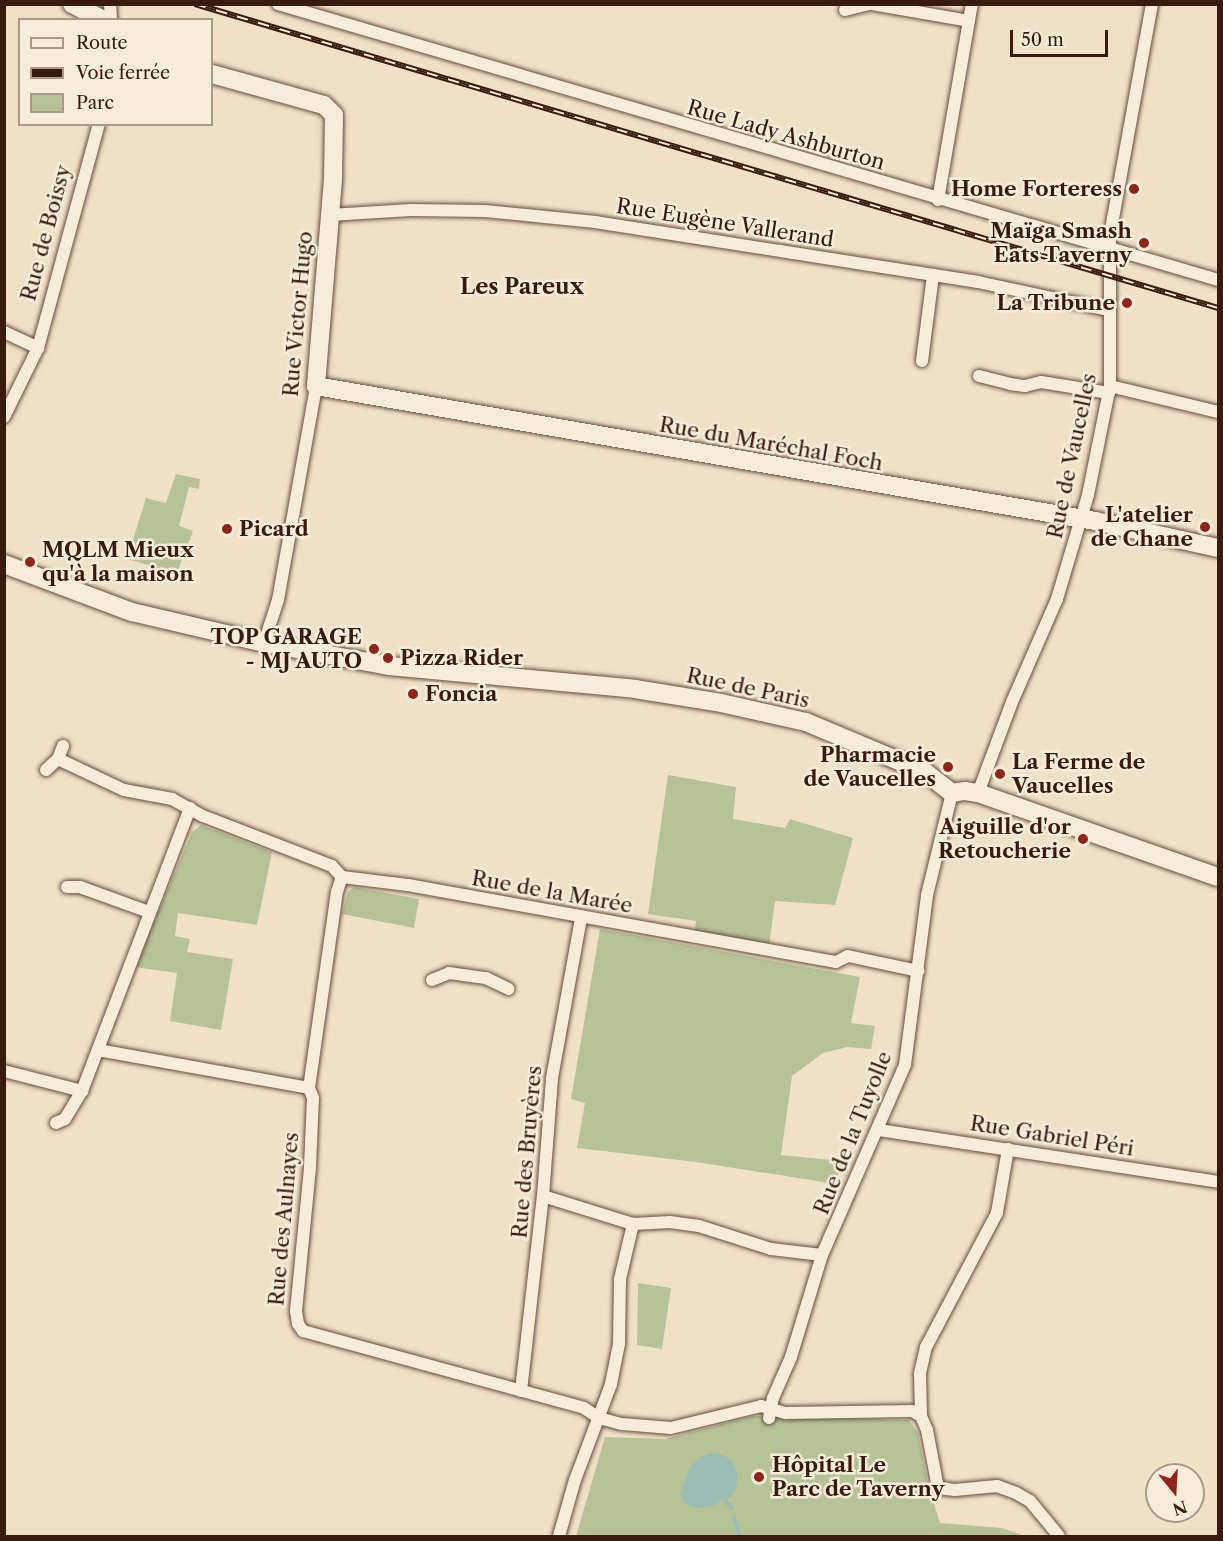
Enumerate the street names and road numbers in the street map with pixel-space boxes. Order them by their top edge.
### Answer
street label: Rue Lady Ashburton [683,94,889,176]
street label: Rue de Boissy [16,162,76,304]
street label: Rue Eugène Vallerand [614,193,836,253]
street label: Rue Victor Hugo [278,230,318,398]
street label: Rue de Vaucelles [1042,371,1102,541]
street label: Rue du Maréchal Foch [657,412,885,476]
street label: Rue de Paris [684,663,812,713]
street label: Rue de la Marée [470,865,634,919]
street label: Rue de la Tuyolle [809,1047,897,1219]
street label: Rue des Bruyères [507,1065,547,1239]
street label: Rue Gabriel Péri [968,1111,1136,1161]
street label: Rue des Aulnayes [264,1131,304,1307]

